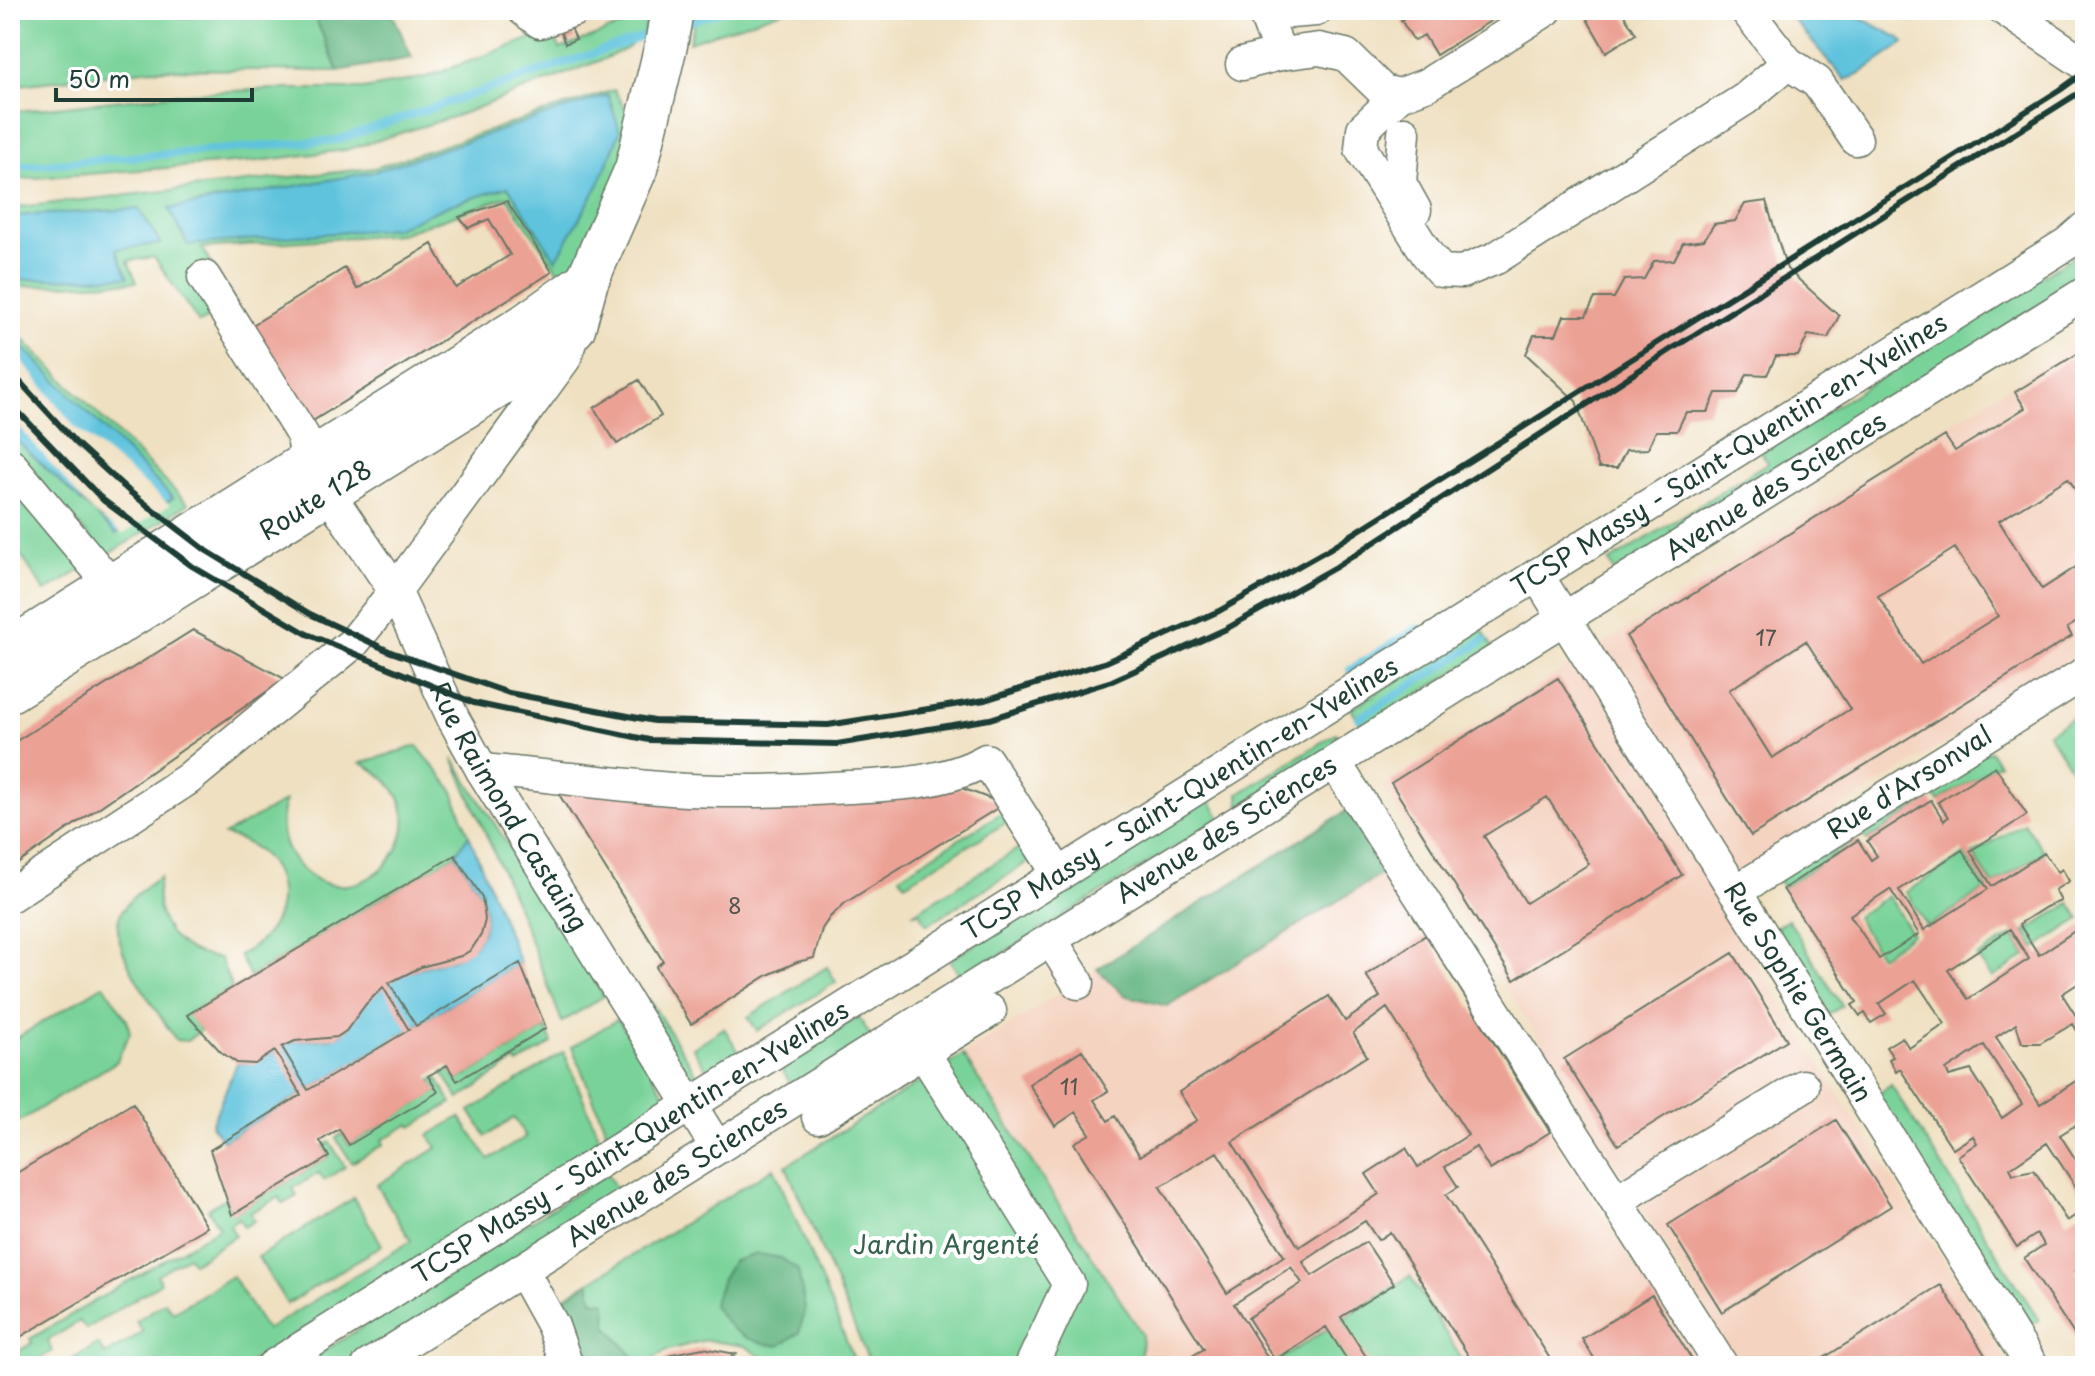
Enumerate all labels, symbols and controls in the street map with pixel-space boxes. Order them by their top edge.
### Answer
scale bar [56,52,252,102]
text: 50 m [68,60,130,96]
street label: TCSP Massy - Saint-Quentin-en-Yvelines [1503,302,1954,605]
street label: Avenue des Sciences [1657,401,1893,569]
street label: Route 128 [251,449,379,549]
house number: 17 [1755,620,1777,653]
street label: TCSP Massy - Saint-Quentin-en-Yvelines [954,646,1405,949]
street label: Rue Raimond Castaing [421,675,599,939]
street label: Rue d'Arsonval [1819,715,1999,848]
street label: Avenue des Sciences [1107,745,1343,912]
street label: Rue Sophie Germain [1715,873,1883,1109]
house number: 8 [728,888,742,921]
street label: TCSP Massy - Saint-Quentin-en-Yvelines [404,990,856,1292]
house number: 11 [1060,1069,1078,1102]
street label: Avenue des Sciences [558,1088,794,1256]
park label: Jardin Argenté [853,1224,1039,1263]

